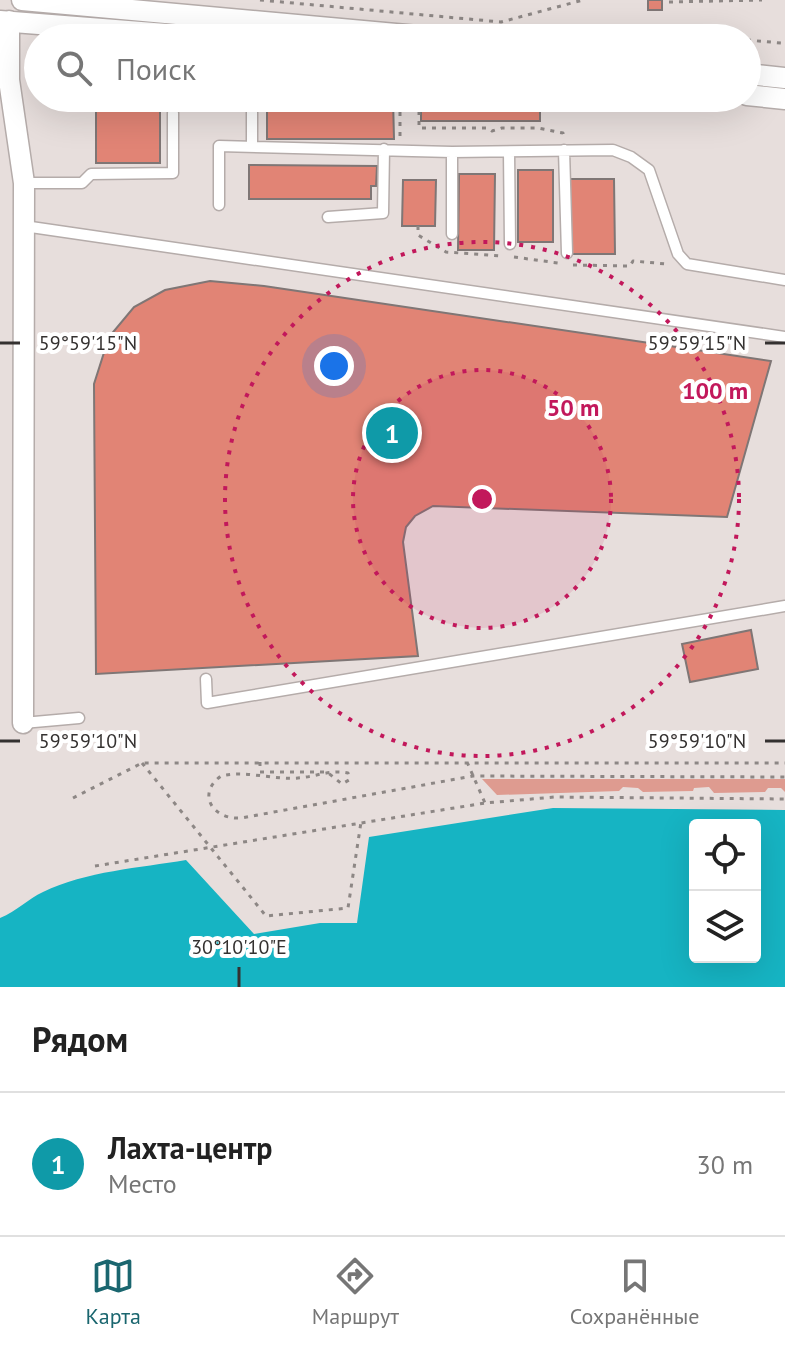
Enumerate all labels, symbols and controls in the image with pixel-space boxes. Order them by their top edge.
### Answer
search box [24,24,761,112]
icon: search [52,46,96,90]
text: Поиск [116,49,196,88]
text: 59°59'15"N [39,330,137,356]
text: 59°59'15"N [648,330,746,356]
your location [314,346,354,386]
text: 100 m [682,375,748,406]
text: 50 m [547,392,599,423]
pin: 1 [366,403,418,463]
centre of rings [468,485,496,513]
text: 59°59'10"N [39,728,137,754]
text: 59°59'10"N [648,728,746,754]
map controls [689,819,761,963]
button: locate [689,819,761,891]
button: layers [689,891,761,963]
text: 30°10'10"E [191,934,287,960]
text: Рядом [32,1017,128,1061]
text: Лахта-центр [108,1128,272,1167]
text: 1 [51,1148,65,1181]
text: 30 m [697,1148,753,1181]
text: Место [108,1167,177,1200]
tab: Карта [85,1254,141,1330]
tab: Маршрут [312,1254,399,1330]
tab: Сохранённые [570,1254,700,1330]

